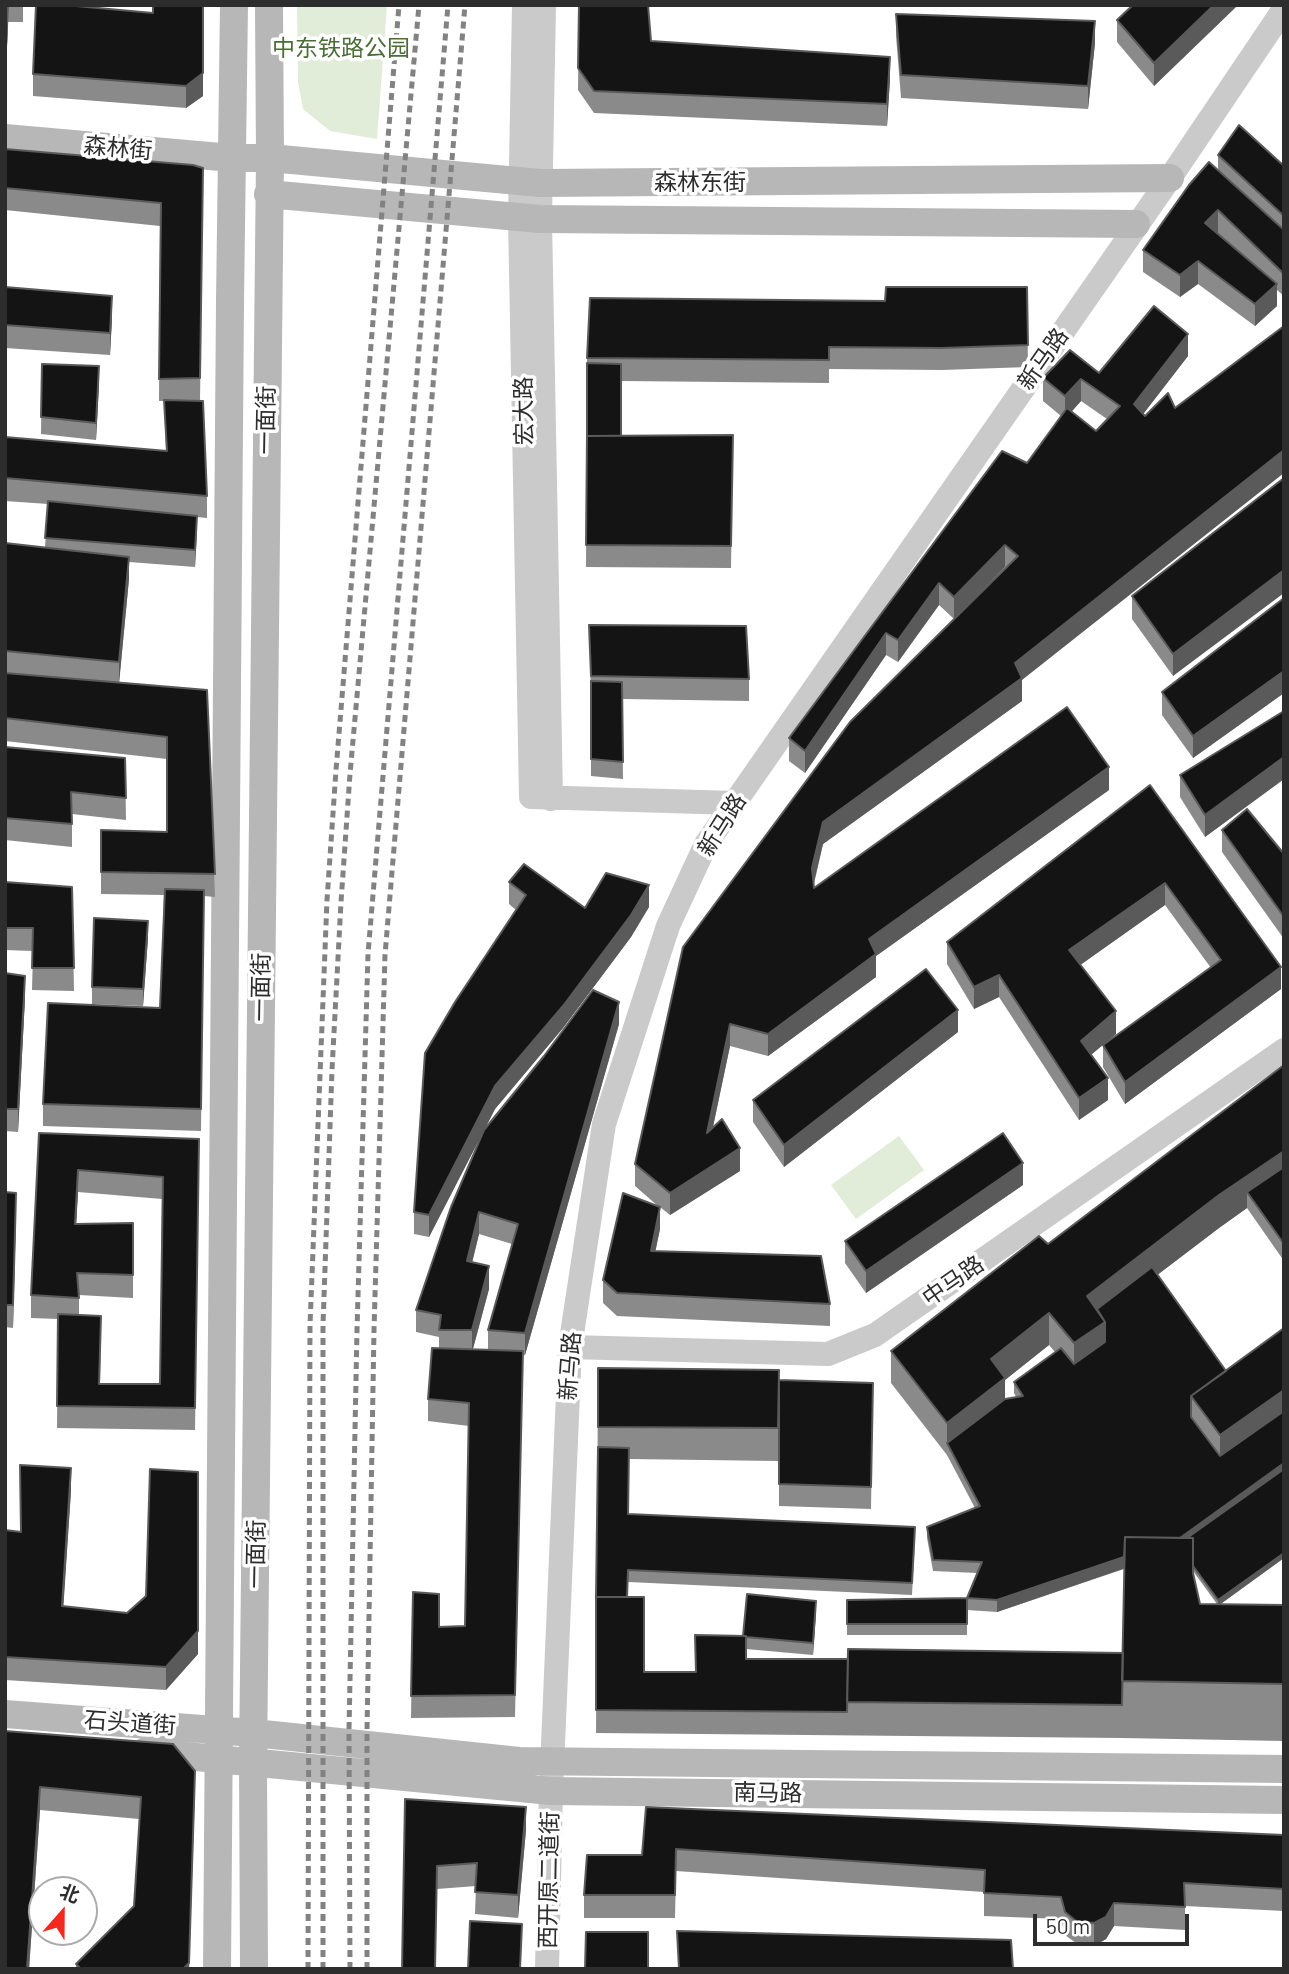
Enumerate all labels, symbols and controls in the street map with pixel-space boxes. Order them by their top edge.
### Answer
park label: 中东铁路公园 [272,34,410,62]
street label: 森林街 [82,131,154,165]
street label: 森林东街 [654,168,746,196]
street label: 新马路 [1012,323,1074,395]
street label: 宏大路 [510,376,538,446]
street label: 一面街 [252,385,280,455]
street label: 新马路 [692,788,752,862]
street label: 一面街 [247,952,275,1022]
street label: 中马路 [917,1250,989,1312]
street label: 新马路 [554,1331,586,1401]
street label: 一面街 [242,1519,270,1589]
street label: 石头道街 [83,1706,177,1740]
street label: 南马路 [733,1779,803,1807]
street label: 西开原二道街 [534,1811,564,1949]
north arrow [28,1876,98,1946]
text: 北 [57,1879,83,1907]
scale bar [1037,1900,1193,1944]
text: 50 m [1046,1913,1090,1938]

